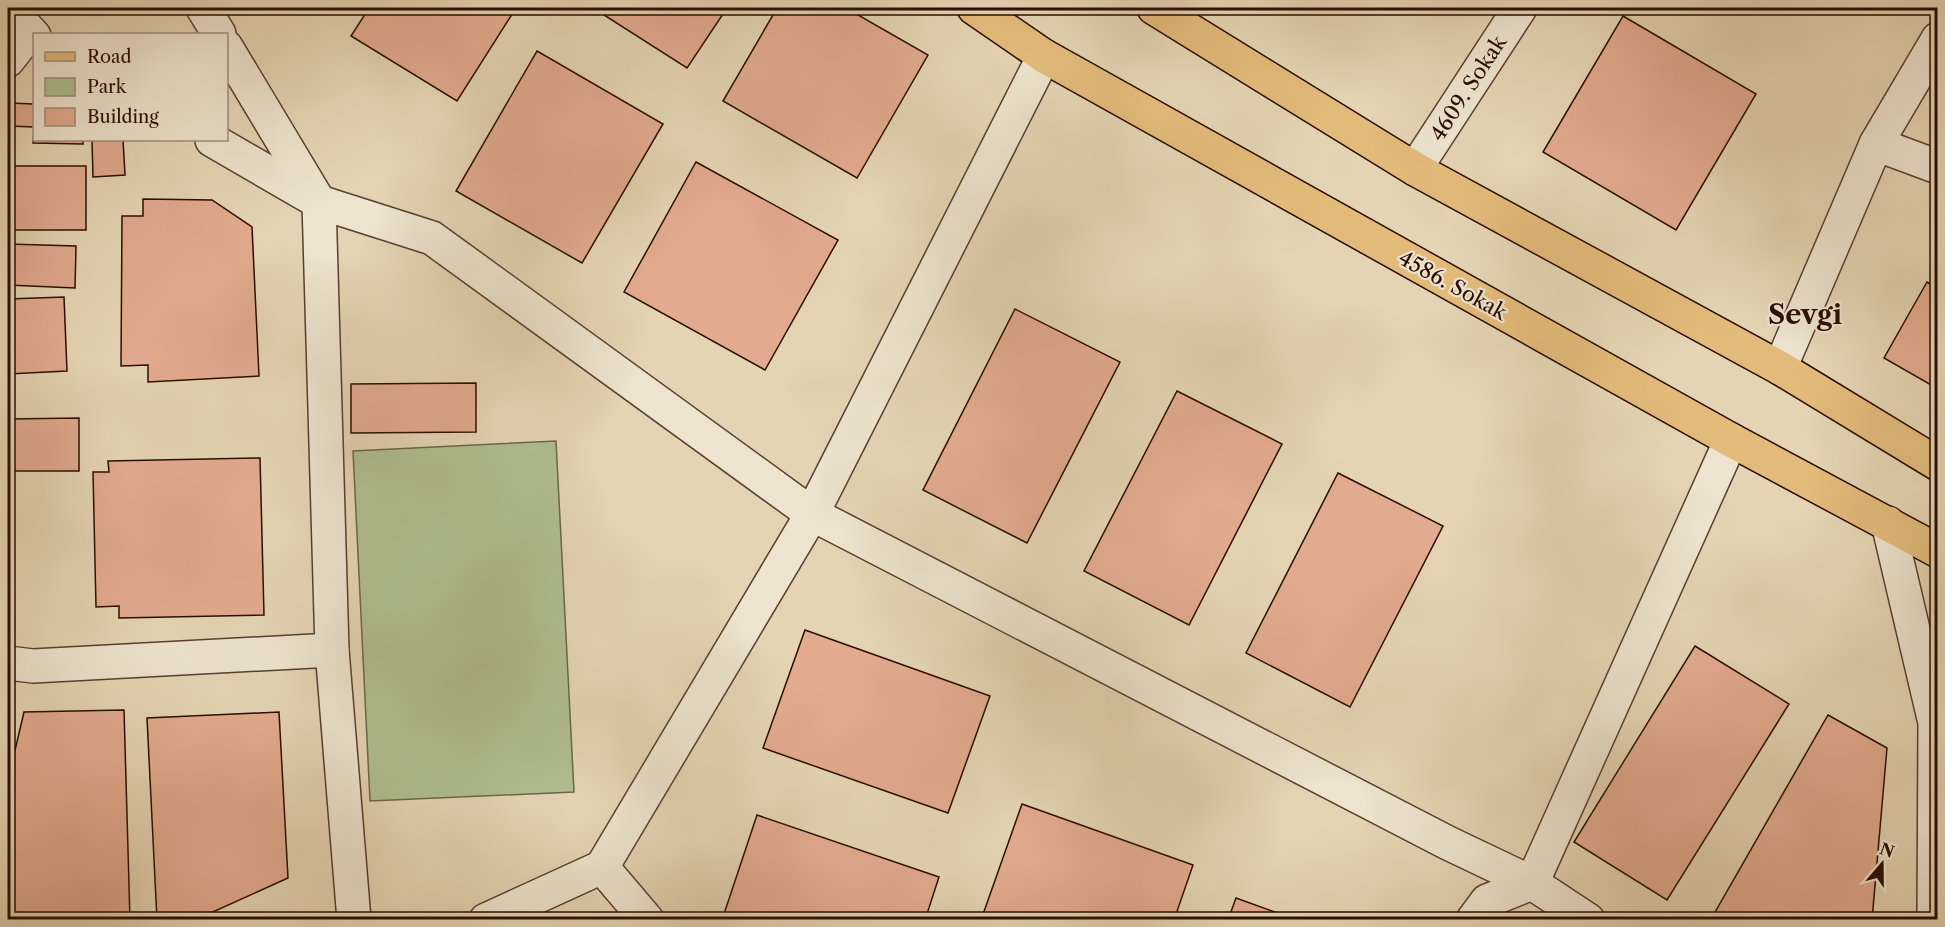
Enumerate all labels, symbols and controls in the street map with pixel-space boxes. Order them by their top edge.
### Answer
street label: 4609. Sokak [1425,30,1512,145]
legend [33,33,228,141]
text: Road [87,46,132,68]
text: Park [87,76,128,98]
text: Building [87,106,159,128]
street label: 4586. Sokak [1395,245,1512,325]
district label: Sevgi [1768,298,1842,331]
north arrow [1852,834,1912,894]
text: N [1877,838,1897,862]

